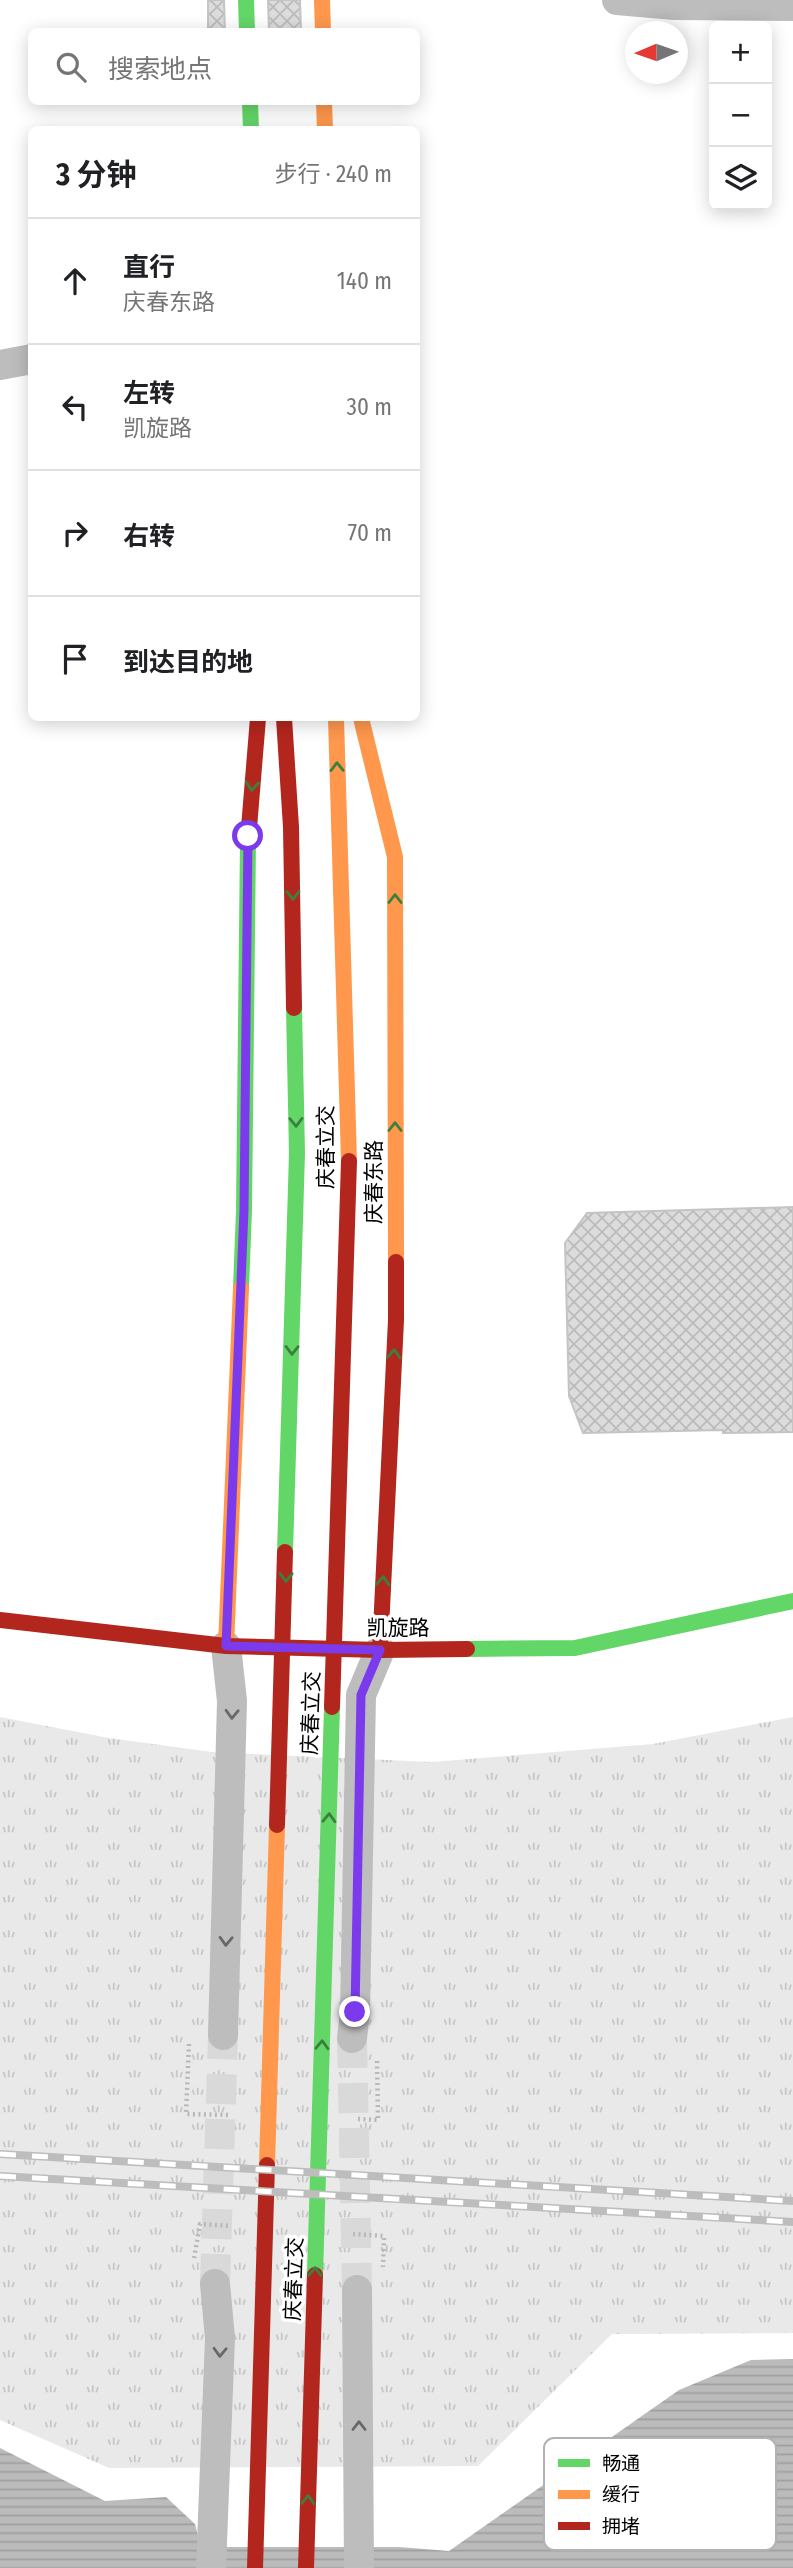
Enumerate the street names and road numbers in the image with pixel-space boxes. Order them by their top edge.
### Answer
street label: 庆春立交 [313,1105,339,1189]
street label: 庆春东路 [361,1140,387,1224]
street label: 凯旋路 [367,1615,430,1641]
street label: 庆春立交 [297,1671,325,1755]
street label: 庆春立交 [280,2237,308,2321]

